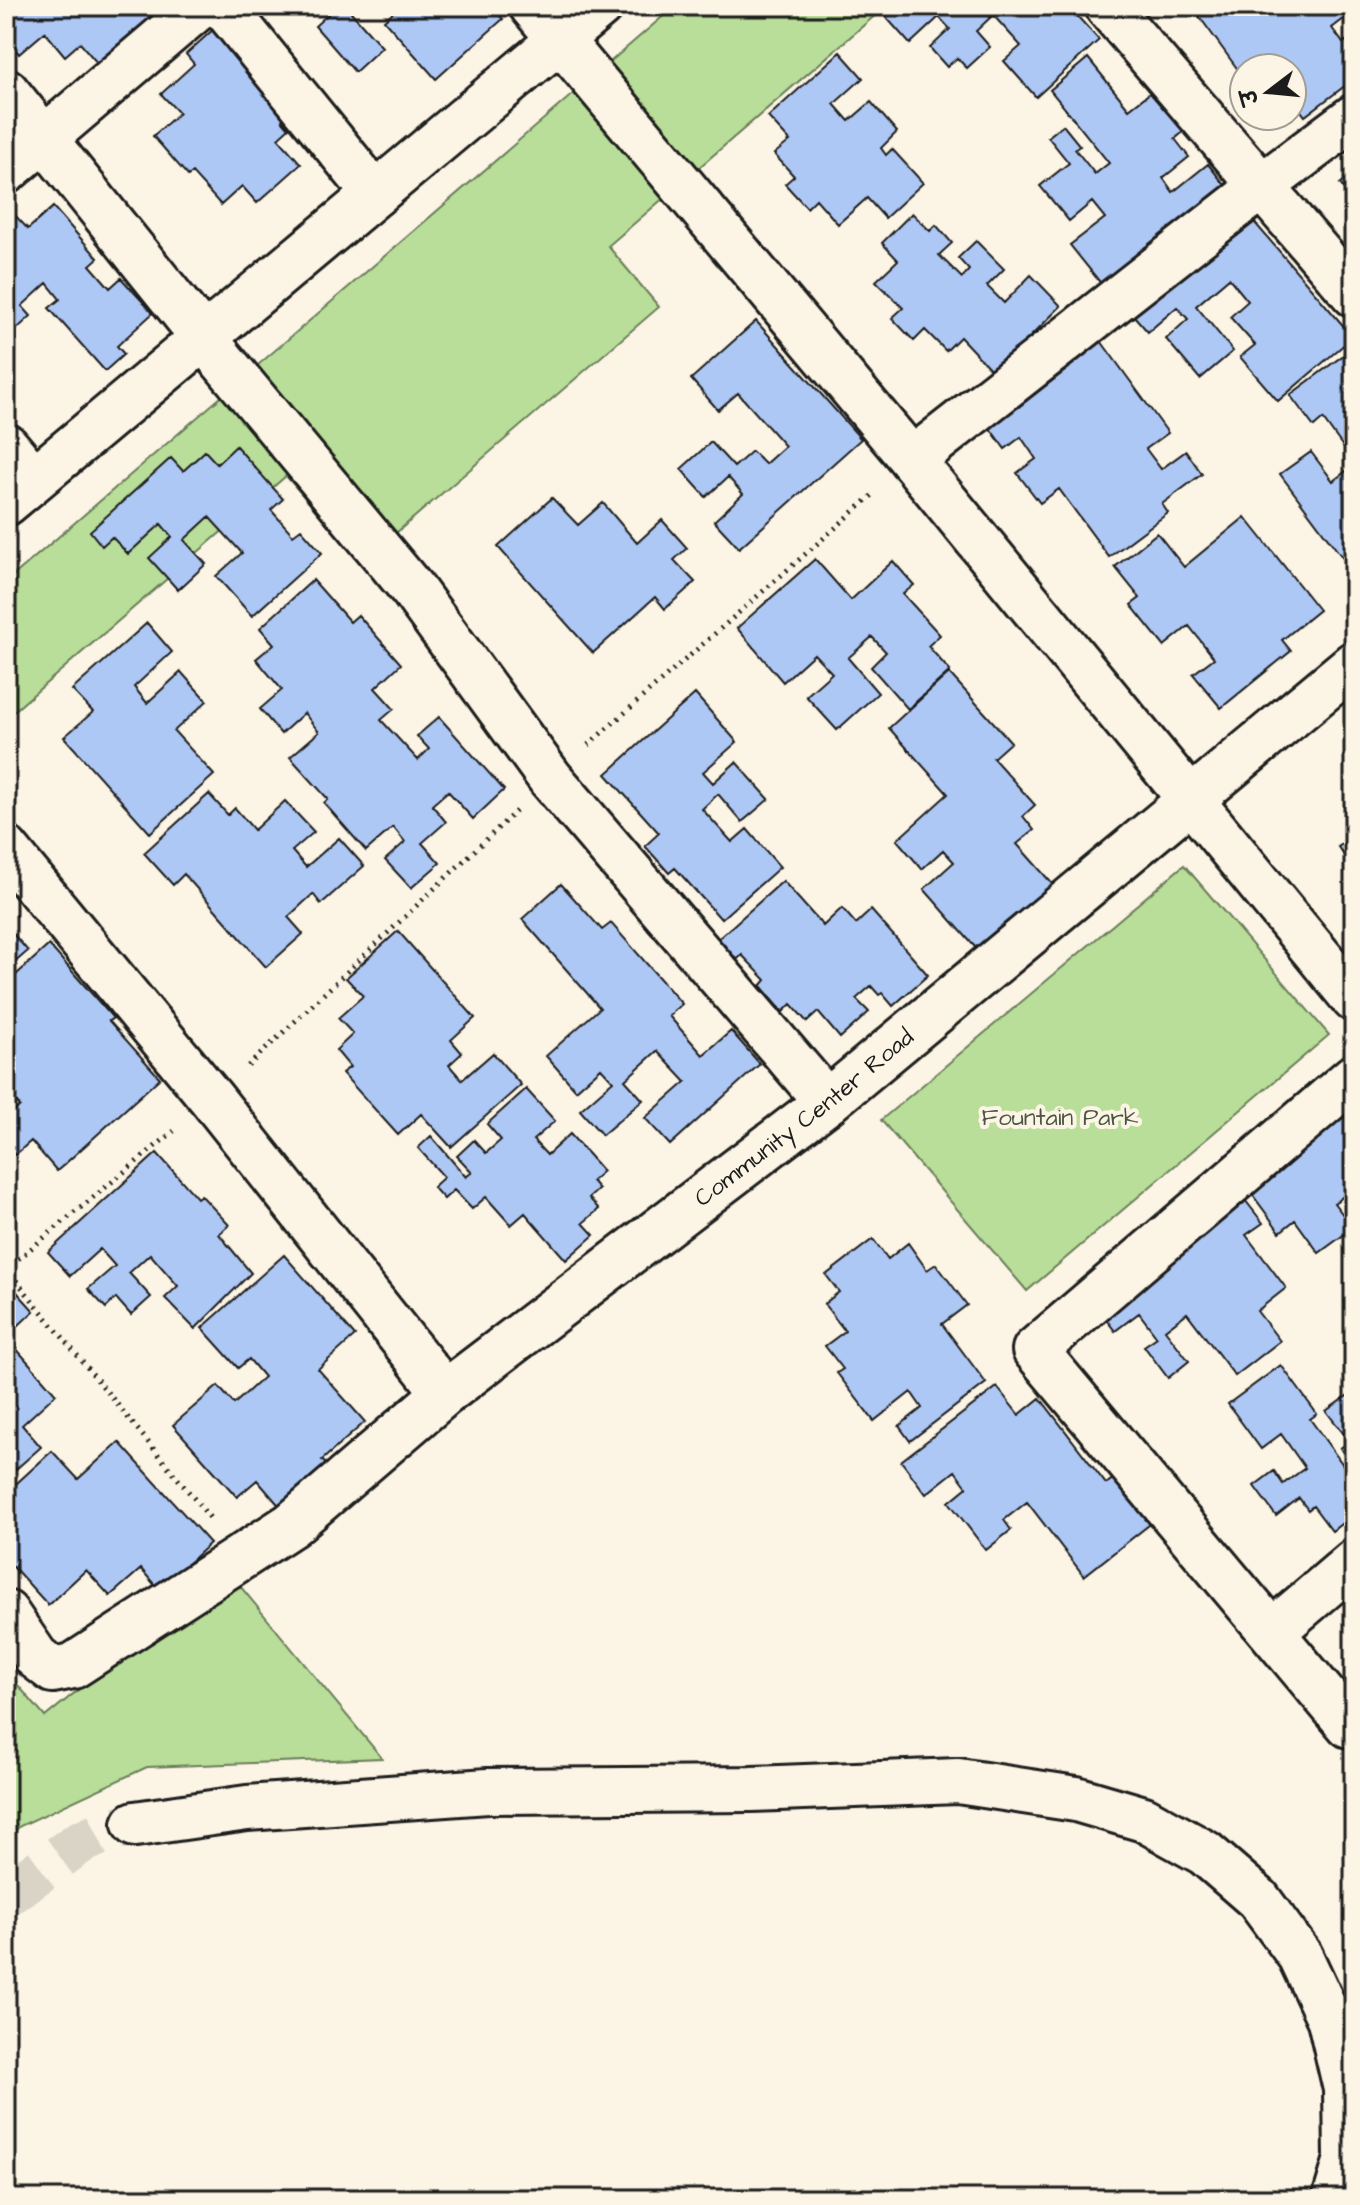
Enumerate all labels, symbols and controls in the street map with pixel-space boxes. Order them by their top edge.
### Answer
north arrow [1228,52,1308,132]
text: उ [1233,84,1268,110]
street label: Community Center Road [688,1021,921,1215]
park label: Fountain Park [982,1101,1139,1135]

